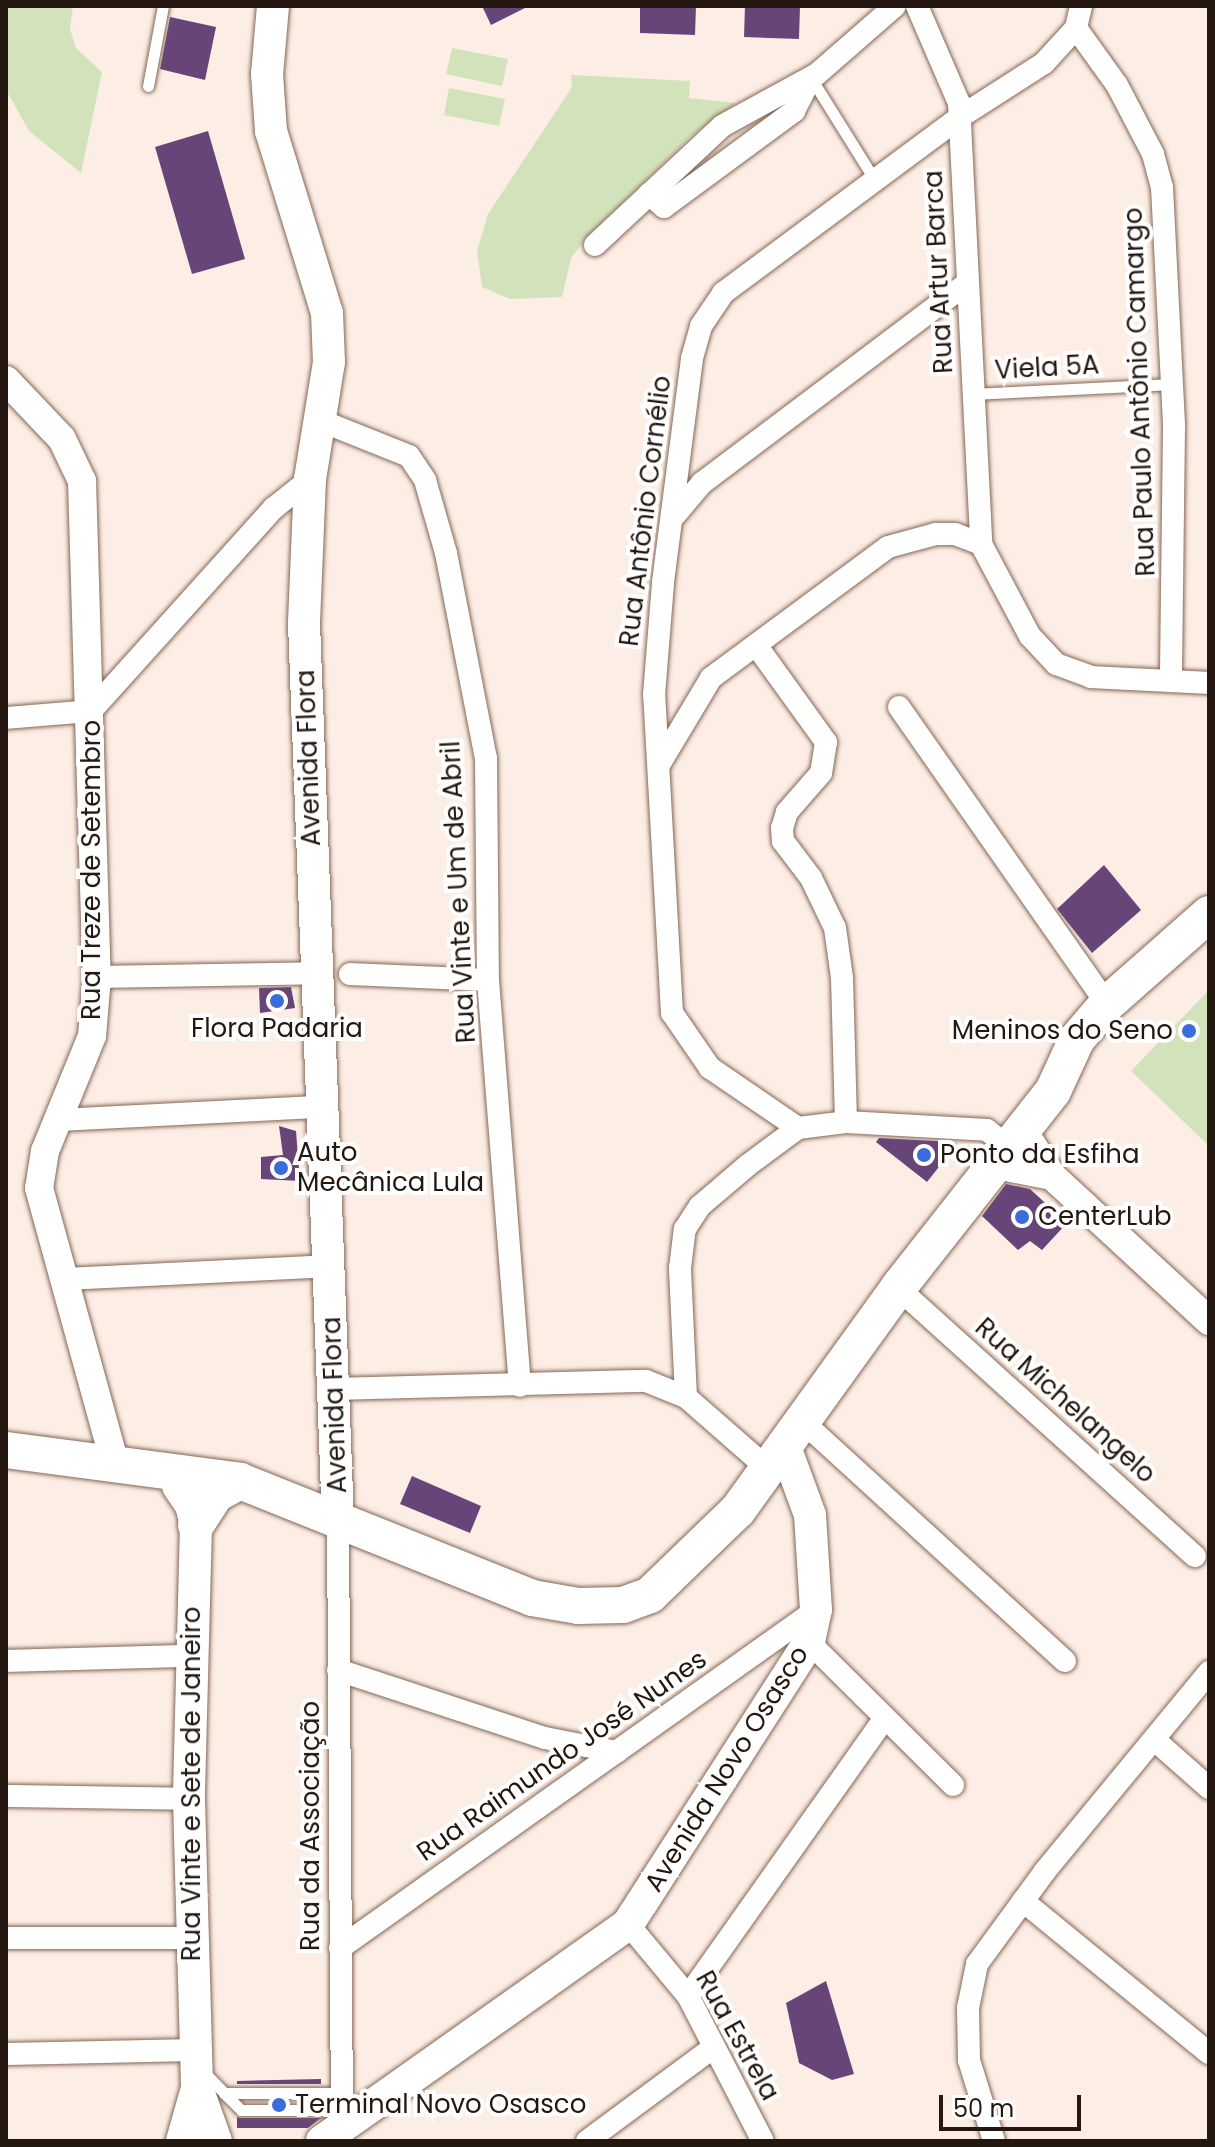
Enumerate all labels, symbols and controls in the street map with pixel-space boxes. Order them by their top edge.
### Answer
street label: Rua Artur Barca [918,170,960,374]
street label: Rua Paulo Antônio Camargo [1118,207,1162,577]
street label: Viela 5A [994,350,1100,386]
street label: Rua Antônio Cornélio [614,374,678,648]
street label: Avenida Flora [290,669,328,847]
street label: Rua Treze de Setembro [76,720,108,1020]
street label: Rua Vinte e Um de Abril [436,740,482,1044]
marker: Flora Padaria [268,992,286,1010]
place label: Flora Padaria [191,1013,363,1045]
place label: Meninos do Seno [952,1015,1173,1047]
marker: Meninos do Seno [1180,1022,1198,1040]
place label: Auto Mecânica Lula [297,1137,484,1198]
place label: Ponto da Esfiha [940,1139,1140,1171]
marker: Ponto da Esfiha [915,1146,933,1164]
marker: Auto Mecânica Lula [272,1159,290,1177]
place label: CenterLub [1038,1201,1172,1233]
marker: CenterLub [1013,1208,1031,1226]
street label: Rua Michelangelo [968,1312,1162,1490]
street label: Avenida Flora [316,1316,354,1494]
street label: Rua Vinte e Sete de Janeiro [176,1607,208,1961]
street label: Avenida Novo Osasco [639,1640,815,1898]
street label: Rua Raimundo José Nunes [411,1644,713,1868]
street label: Rua da Associação [295,1701,327,1951]
street label: Rua Estrela [689,1966,785,2106]
scale bar [943,2079,1085,2129]
place label: Terminal Novo Osasco [295,2089,586,2121]
text: 50 m [953,2092,1014,2125]
marker: Terminal Novo Osasco [270,2096,288,2114]

